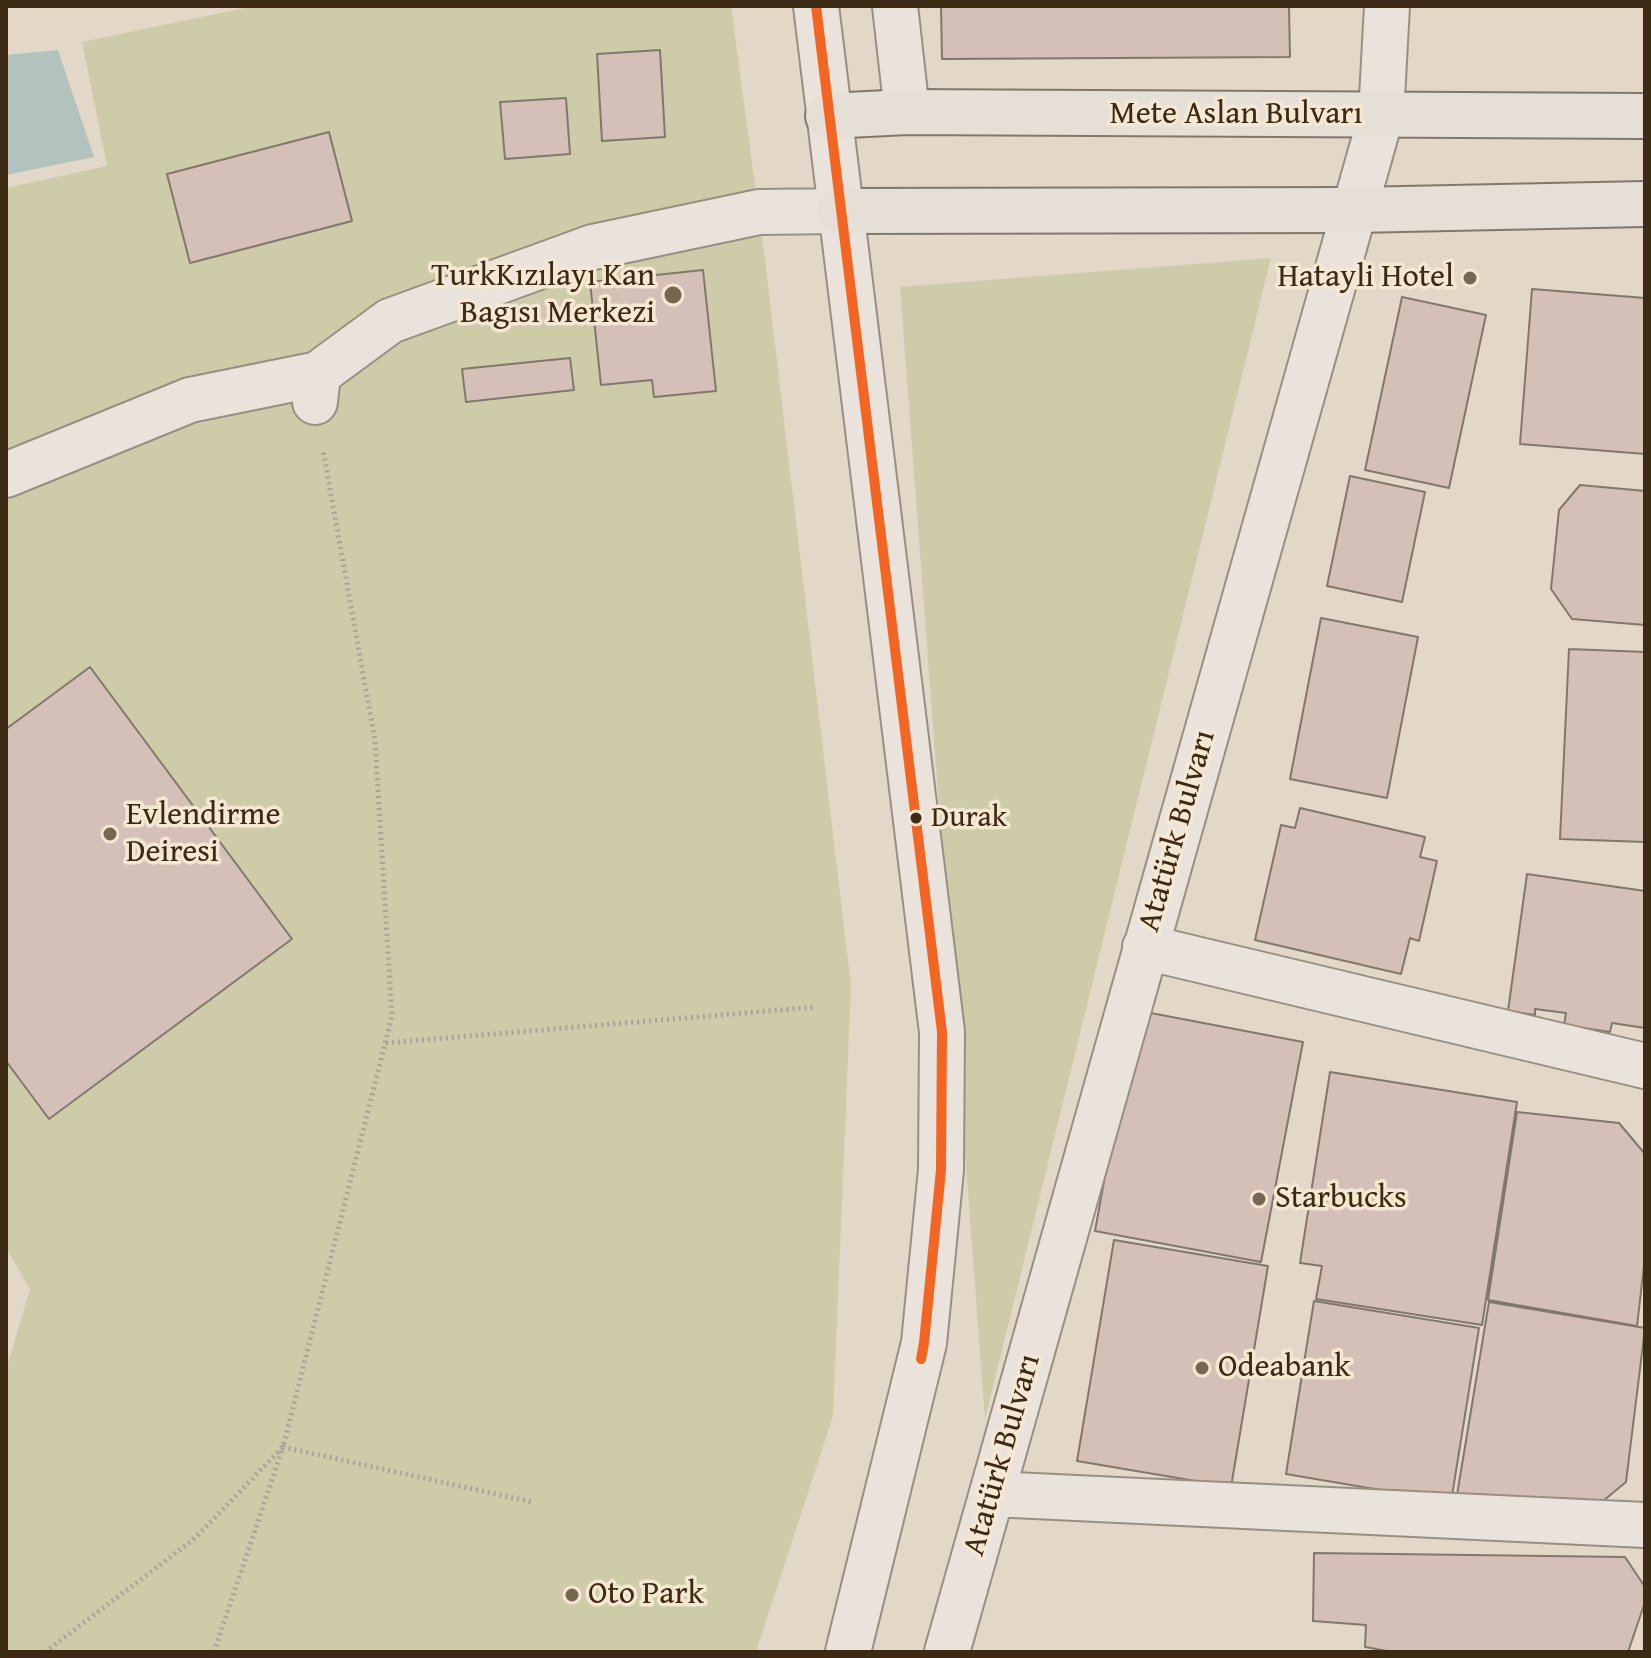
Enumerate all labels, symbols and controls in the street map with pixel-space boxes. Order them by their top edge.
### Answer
street label: Mete Aslan Bulvarı [1110,96,1362,134]
place label: TurkKızılayı Kan Bagısı Merkezi [431,258,655,333]
place label: Hatayli Hotel [1277,259,1454,297]
marker: Hatayli Hotel [1461,269,1479,287]
marker: TurkKızılayı Kan Bagısı Merkezi [662,284,684,306]
street label: Atatürk Bulvarı [1131,726,1225,936]
place label: Evlendirme Deiresi [126,797,280,872]
place label: Durak [931,800,1007,836]
marker: Durak [908,810,924,826]
marker: Evlendirme Deiresi [101,825,119,843]
place label: Starbucks [1275,1180,1407,1218]
marker: Starbucks [1250,1190,1268,1208]
place label: Odeabank [1218,1349,1351,1387]
street label: Atatürk Bulvarı [956,1350,1050,1560]
marker: Odeabank [1193,1359,1211,1377]
place label: Oto Park [588,1576,704,1614]
marker: Oto Park [563,1586,581,1604]

